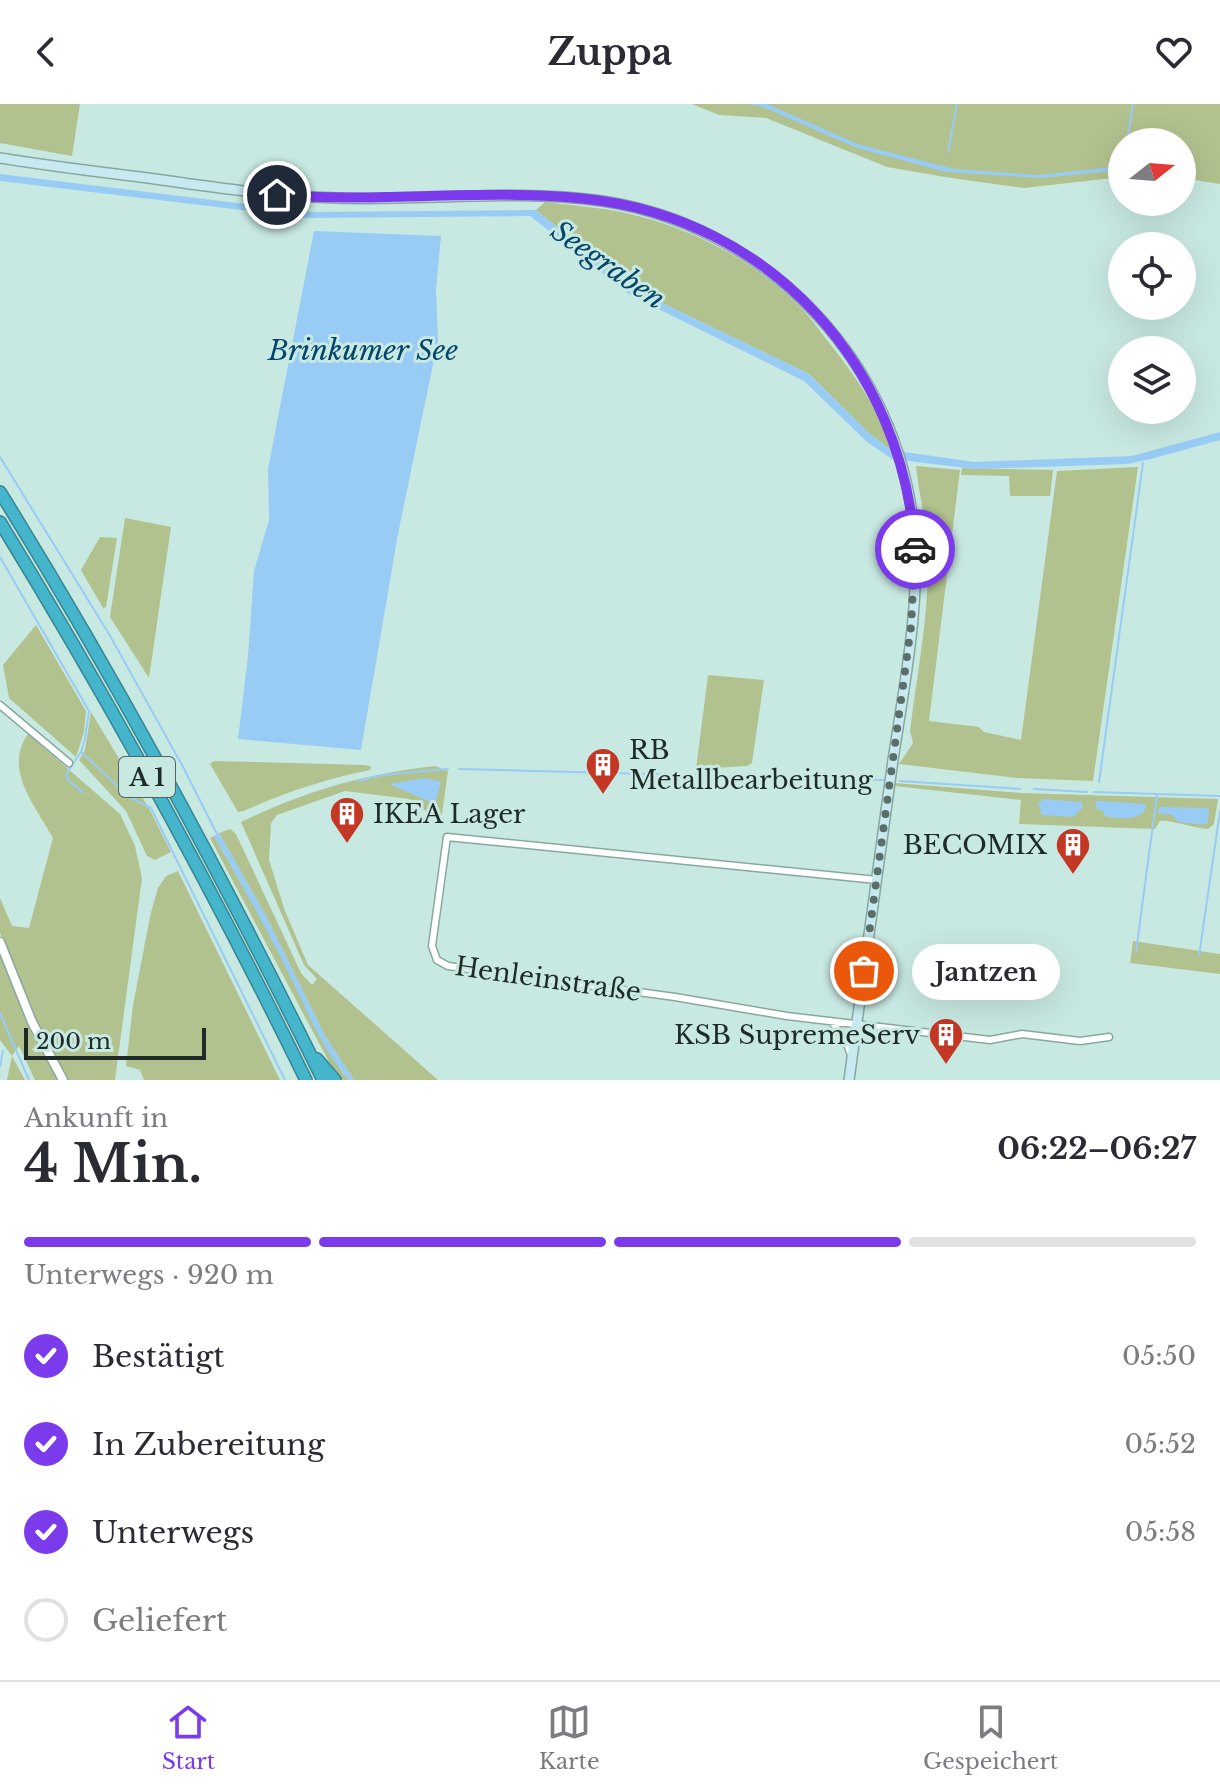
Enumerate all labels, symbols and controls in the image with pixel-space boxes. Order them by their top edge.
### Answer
icon: back [24,30,68,74]
text: Zuppa [548,30,672,75]
icon: heart [1152,30,1196,74]
north arrow [1108,128,1196,216]
map controls [1108,128,1196,424]
pin [243,161,311,229]
icon: home [255,173,299,217]
water label: Seegraben [544,213,672,317]
button: locate [1108,232,1196,320]
water label: Brinkumer See [267,333,458,368]
button: layers [1108,336,1196,424]
courier [875,509,955,589]
icon: car [893,527,937,571]
place label: RB Metallbearbeitung [629,734,873,796]
building icon: RB Metallbearbeitung [584,746,622,796]
road number: A 1 [119,757,175,797]
building icon: IKEA Lager [328,795,366,845]
place label: IKEA Lager [373,798,526,830]
building icon: BECOMIX [1054,826,1092,876]
place label: BECOMIX [903,829,1048,861]
pin [830,937,898,1005]
callout: Jantzen [912,943,1060,999]
icon: bag [842,949,886,993]
street label: Henleinstraße [453,950,643,1008]
text: Jantzen [935,956,1037,988]
building icon: KSB SupremeServ [927,1016,965,1066]
place label: KSB SupremeServ [674,1019,920,1051]
scale bar [24,1024,206,1060]
text: 200 m [36,1028,111,1055]
text: Ankunft in [24,1102,168,1134]
text: 06:22–06:27 [997,1130,1196,1167]
text: 4 Min. [24,1132,202,1196]
text: Unterwegs · 920 m [24,1259,274,1291]
icon: check [24,1334,68,1378]
text: Bestätigt [92,1338,225,1375]
text: 05:50 [1122,1340,1196,1372]
icon: check [24,1422,68,1466]
text: In Zubereitung [92,1426,325,1463]
text: 05:52 [1124,1428,1196,1460]
icon: check [24,1510,68,1554]
text: Unterwegs [92,1514,254,1551]
text: 05:58 [1125,1516,1196,1548]
text: Geliefert [92,1602,227,1639]
tab: Start [162,1700,215,1775]
tab: Karte [539,1700,600,1775]
tab: Gespeichert [923,1700,1058,1775]

